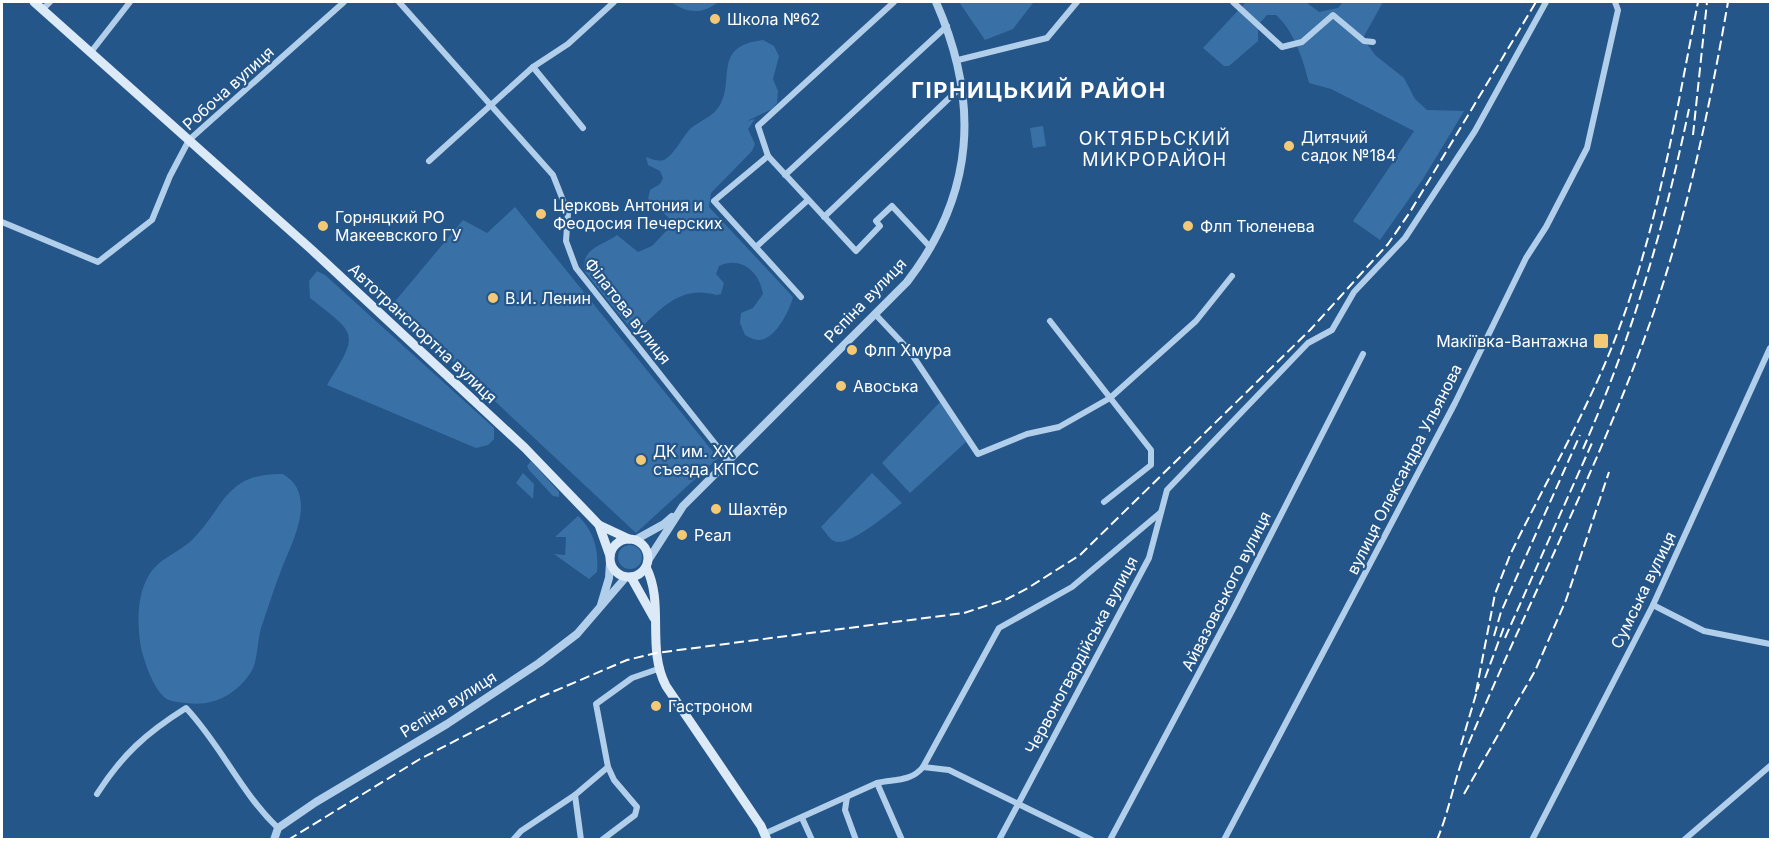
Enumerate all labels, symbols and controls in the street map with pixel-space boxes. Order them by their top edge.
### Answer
place label: Школа №62 [727,9,820,29]
marker: Школа №62 [708,12,722,26]
street label: Робоча вулиця [178,42,278,134]
district label: ГІРНИЦЬКИЙ РАЙОН [911,77,1167,103]
district label: ОКТЯБРЬСКИЙ МИКРОРАЙОН [1079,127,1231,170]
place label: Дитячий садок №184 [1301,127,1396,165]
marker: Дитячий садок №184 [1282,139,1296,153]
place label: Церковь Антония и Феодосия Печерских [553,195,723,233]
place label: Горняцкий РО Макеевского ГУ [335,207,462,245]
marker: Церковь Антония и Феодосия Печерских [534,207,548,221]
place label: Флп Тюленева [1200,216,1315,236]
marker: Горняцкий РО Макеевского ГУ [316,219,330,233]
marker: Флп Тюленева [1181,219,1195,233]
street label: Філатова вулиця [580,254,676,368]
street label: Рєпіна вулиця [820,254,910,346]
street label: Автотранспортна вулиця [345,259,501,407]
place label: В.И. Ленин [505,288,591,308]
marker: В.И. Ленин [486,291,500,305]
place label: Макіївка-Вантажна [1436,331,1588,351]
marker: Макіївка-Вантажна [1592,332,1610,350]
place label: Флп Хмура [864,340,952,360]
marker: Флп Хмура [845,343,859,357]
street label: вулиця Олександра Ульянова [1342,361,1466,577]
place label: Авоська [853,376,918,396]
marker: Авоська [834,379,848,393]
place label: ДК им. XX съезда КПСС [653,441,759,479]
marker: ДК им. XX съезда КПСС [634,453,648,467]
place label: Шахтёр [728,499,788,519]
marker: Шахтёр [709,502,723,516]
street label: Айвазовського вулиця [1177,508,1275,674]
place label: Рєал [694,525,732,545]
marker: Рєал [675,528,689,542]
street label: Сумська вулиця [1606,528,1680,652]
street label: Червоногвардійська вулиця [1020,553,1142,757]
street label: Рєпіна вулиця [396,666,500,742]
place label: Гастроном [668,696,753,716]
marker: Гастроном [649,699,663,713]

